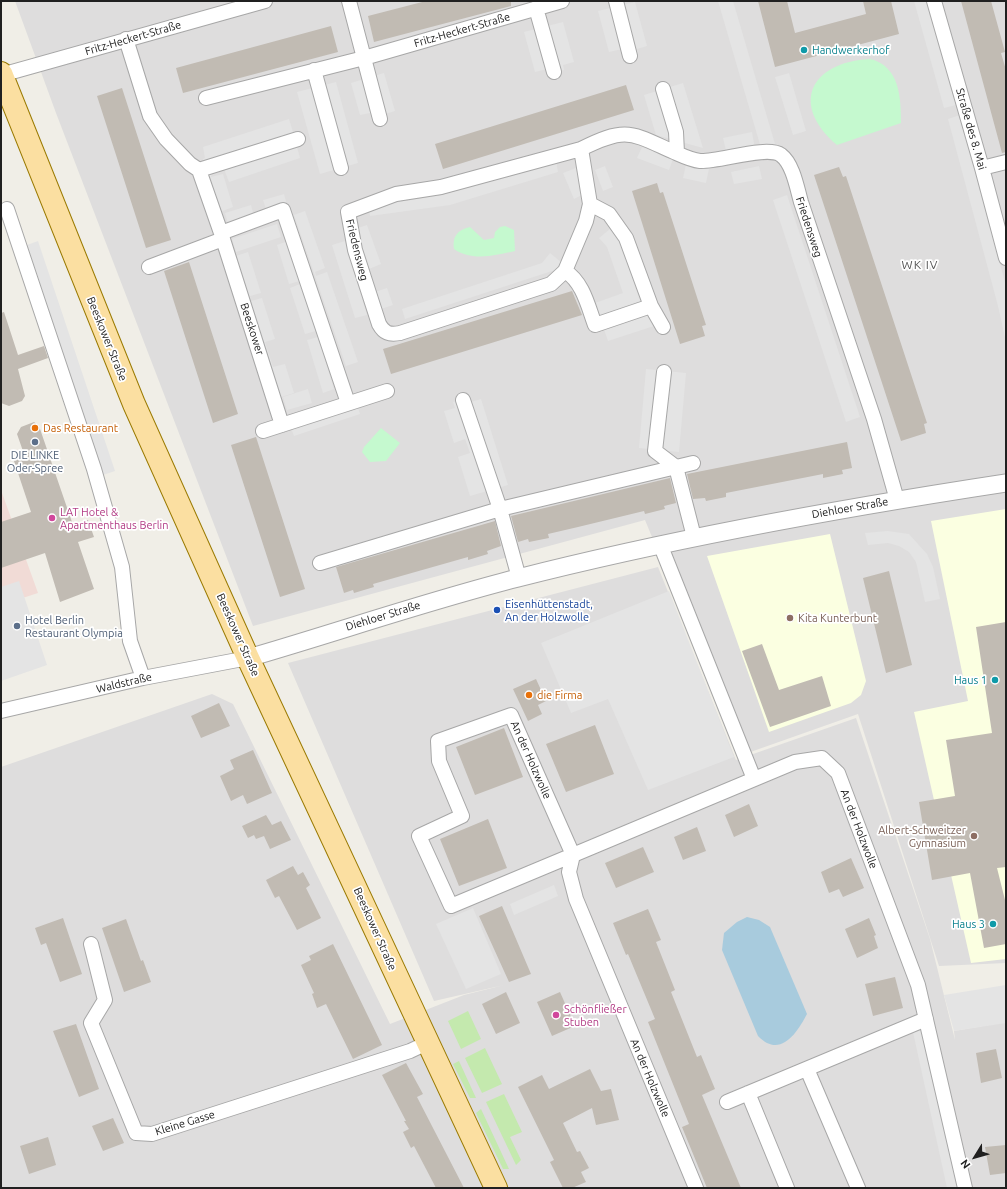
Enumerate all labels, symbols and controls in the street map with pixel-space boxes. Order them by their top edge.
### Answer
street label: Fritz-Heckert-Straße [412,10,512,50]
street label: Fritz-Heckert-Straße [83,18,183,58]
place label: Handwerkerhof [812,43,889,57]
marker: Handwerkerhof [799,45,809,55]
street label: Straße des 8. Mai [953,87,989,171]
street label: Friedensweg [793,195,825,259]
street label: Friedensweg [343,218,371,282]
district label: WK IV [902,258,938,272]
street label: Beeskower Straße [84,295,130,383]
street label: Beeskower [237,301,267,357]
place label: Das Restaurant [43,421,118,435]
marker: Das Restaurant [30,423,40,433]
marker: DIE LINKE Oder-Spree [30,437,40,447]
place label: DIE LINKE Oder-Spree [7,448,63,474]
street label: Diehloer Straße [811,495,889,521]
place label: LAT Hotel & Apartmenthaus Berlin [60,505,168,531]
marker: LAT Hotel & Apartmenthaus Berlin [47,513,57,523]
street label: Beeskower Straße [214,591,262,679]
place label: Eisenhüttenstadt, An der Holzwolle [505,597,593,623]
street label: Diehloer Straße [344,598,422,634]
marker: Eisenhüttenstadt, An der Holzwolle [492,605,502,615]
place label: Kita Kunterbunt [798,611,877,625]
place label: Hotel Berlin Restaurant Olympia [25,613,123,639]
marker: Kita Kunterbunt [785,613,795,623]
marker: Hotel Berlin Restaurant Olympia [12,621,22,631]
street label: Waldstraße [95,670,153,696]
place label: Haus 1 [954,673,987,687]
marker: Haus 1 [990,675,1000,685]
place label: die Firma [537,688,582,702]
marker: die Firma [524,690,534,700]
street label: An der Holzwolle [508,719,554,801]
street label: An der Holzwolle [838,787,880,871]
place label: Albert-Schweitzer Gymnasium [878,823,966,849]
marker: Albert-Schweitzer Gymnasium [969,831,979,841]
street label: Beeskower Straße [351,885,399,973]
place label: Haus 3 [952,917,985,931]
marker: Haus 3 [988,919,998,929]
place label: Schönfließer Stuben [564,1002,627,1028]
marker: Schönfließer Stuben [551,1010,561,1020]
street label: An der Holzwolle [628,1037,672,1119]
street label: Kleine Gasse [154,1108,216,1138]
north arrow [955,1137,995,1177]
text: N [958,1157,973,1171]

